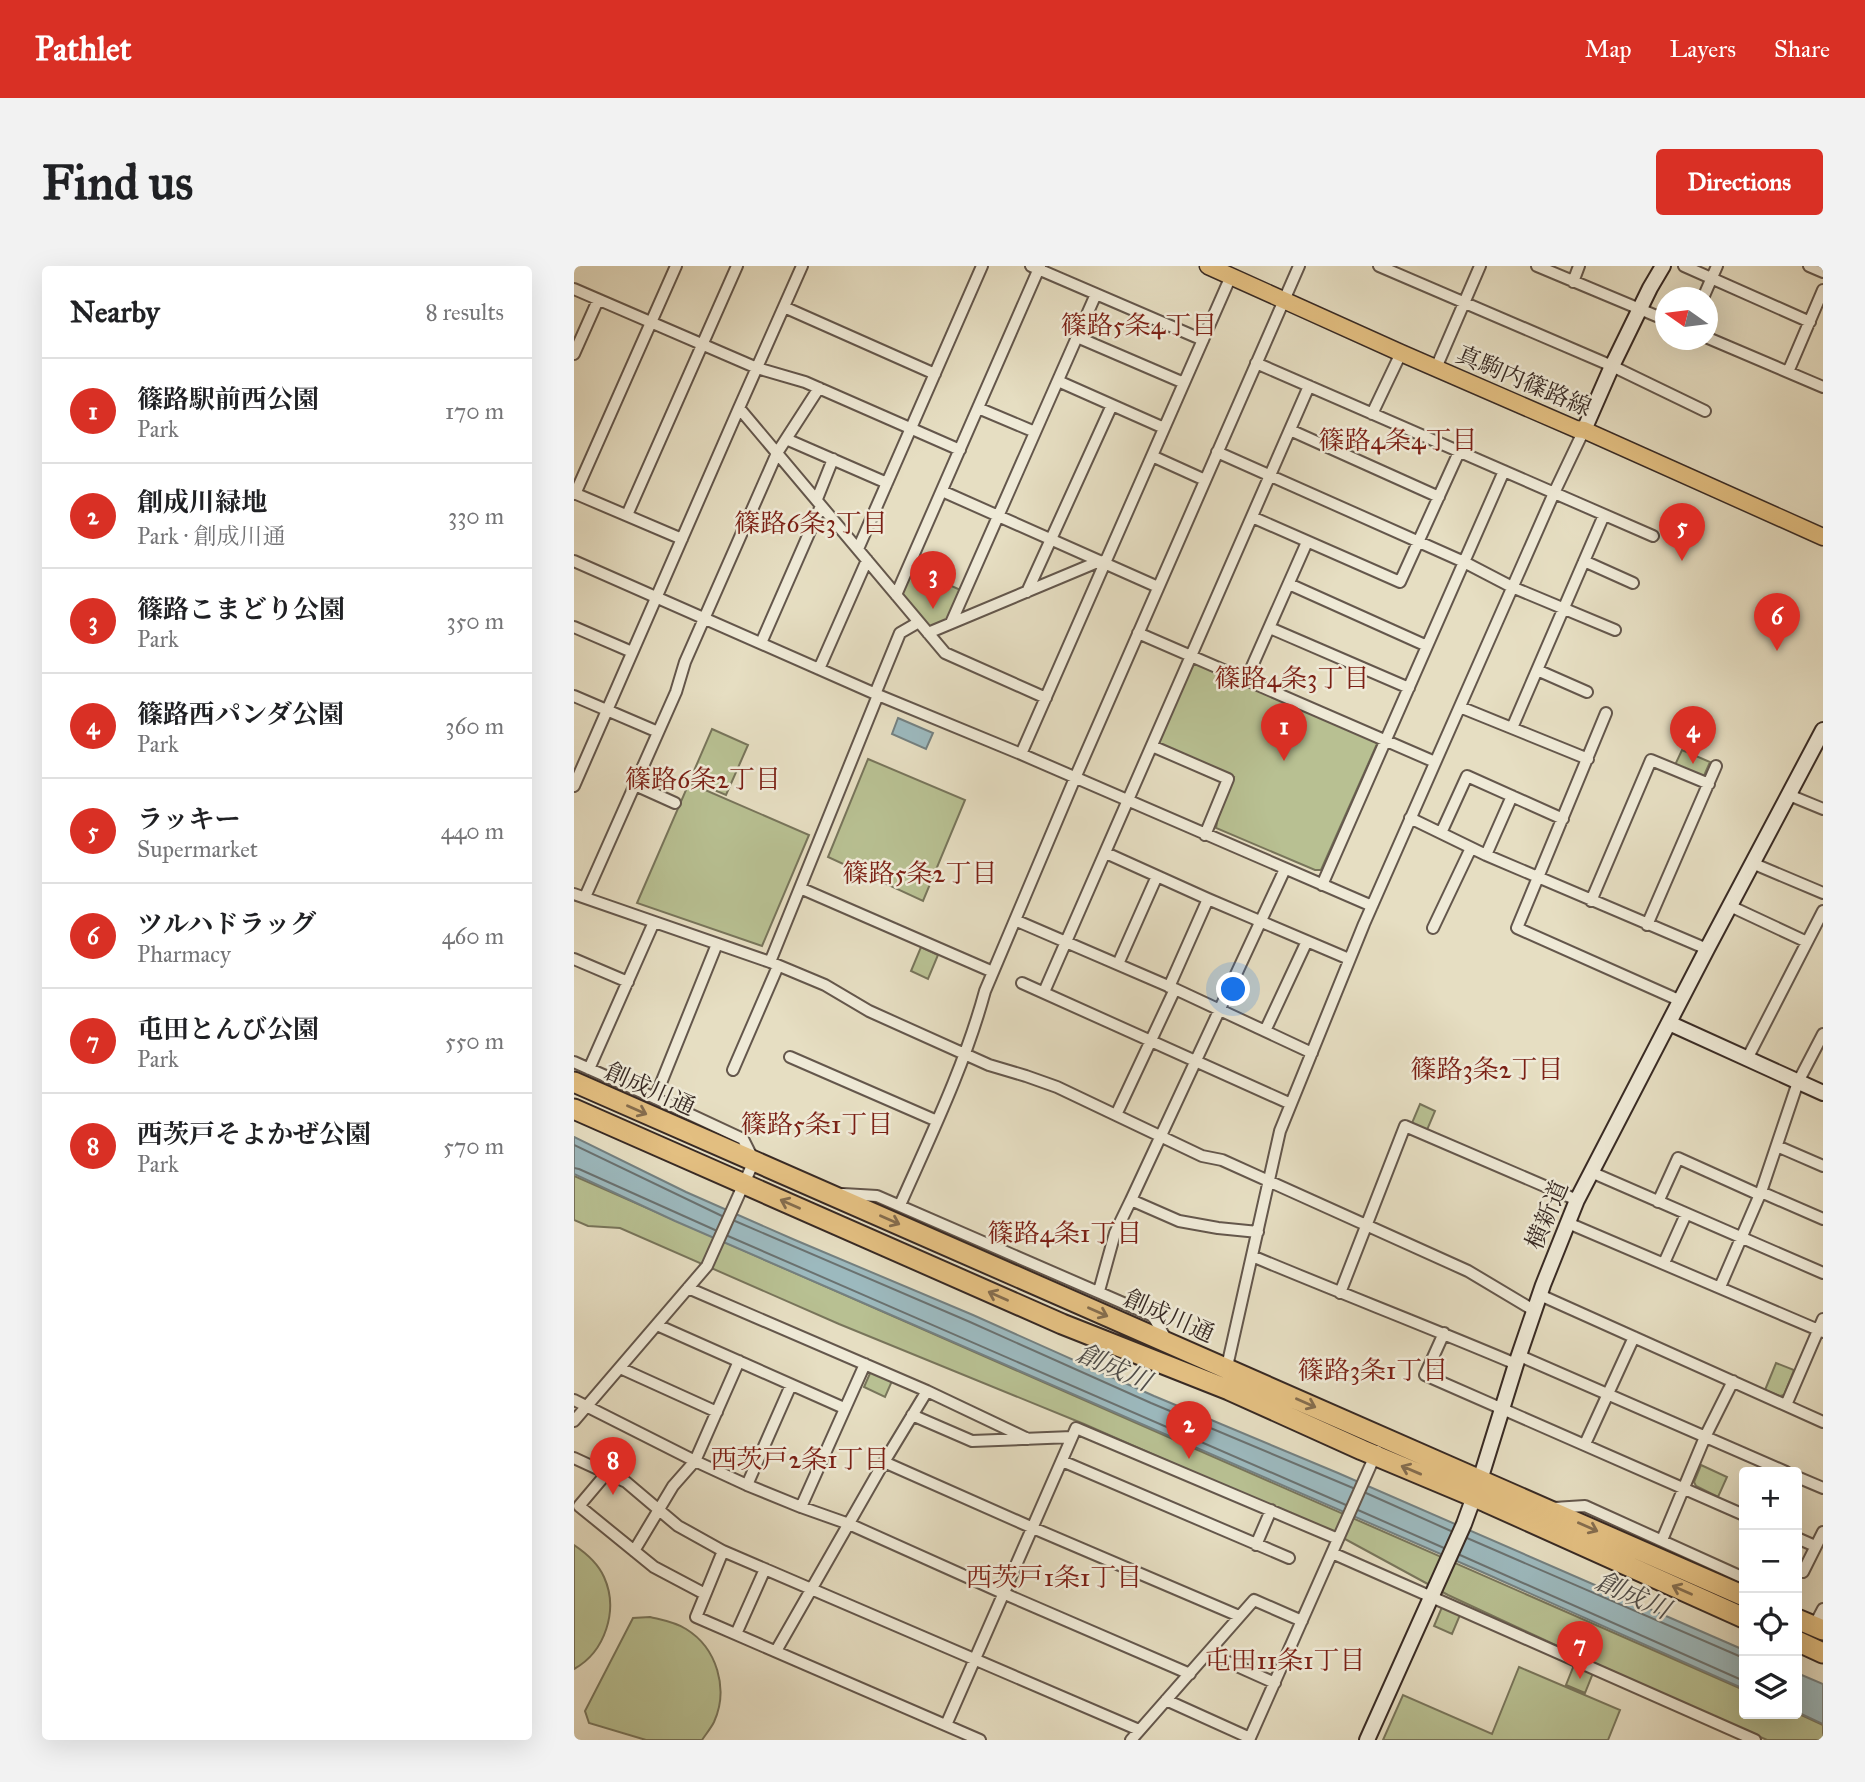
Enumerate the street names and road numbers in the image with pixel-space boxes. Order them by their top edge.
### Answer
street label: 真駒内篠路線 [1452,339,1596,423]
street label: 創成川通 [600,1056,700,1122]
street label: 横新道 [1519,1176,1575,1254]
street label: 創成川通 [1119,1283,1219,1349]

